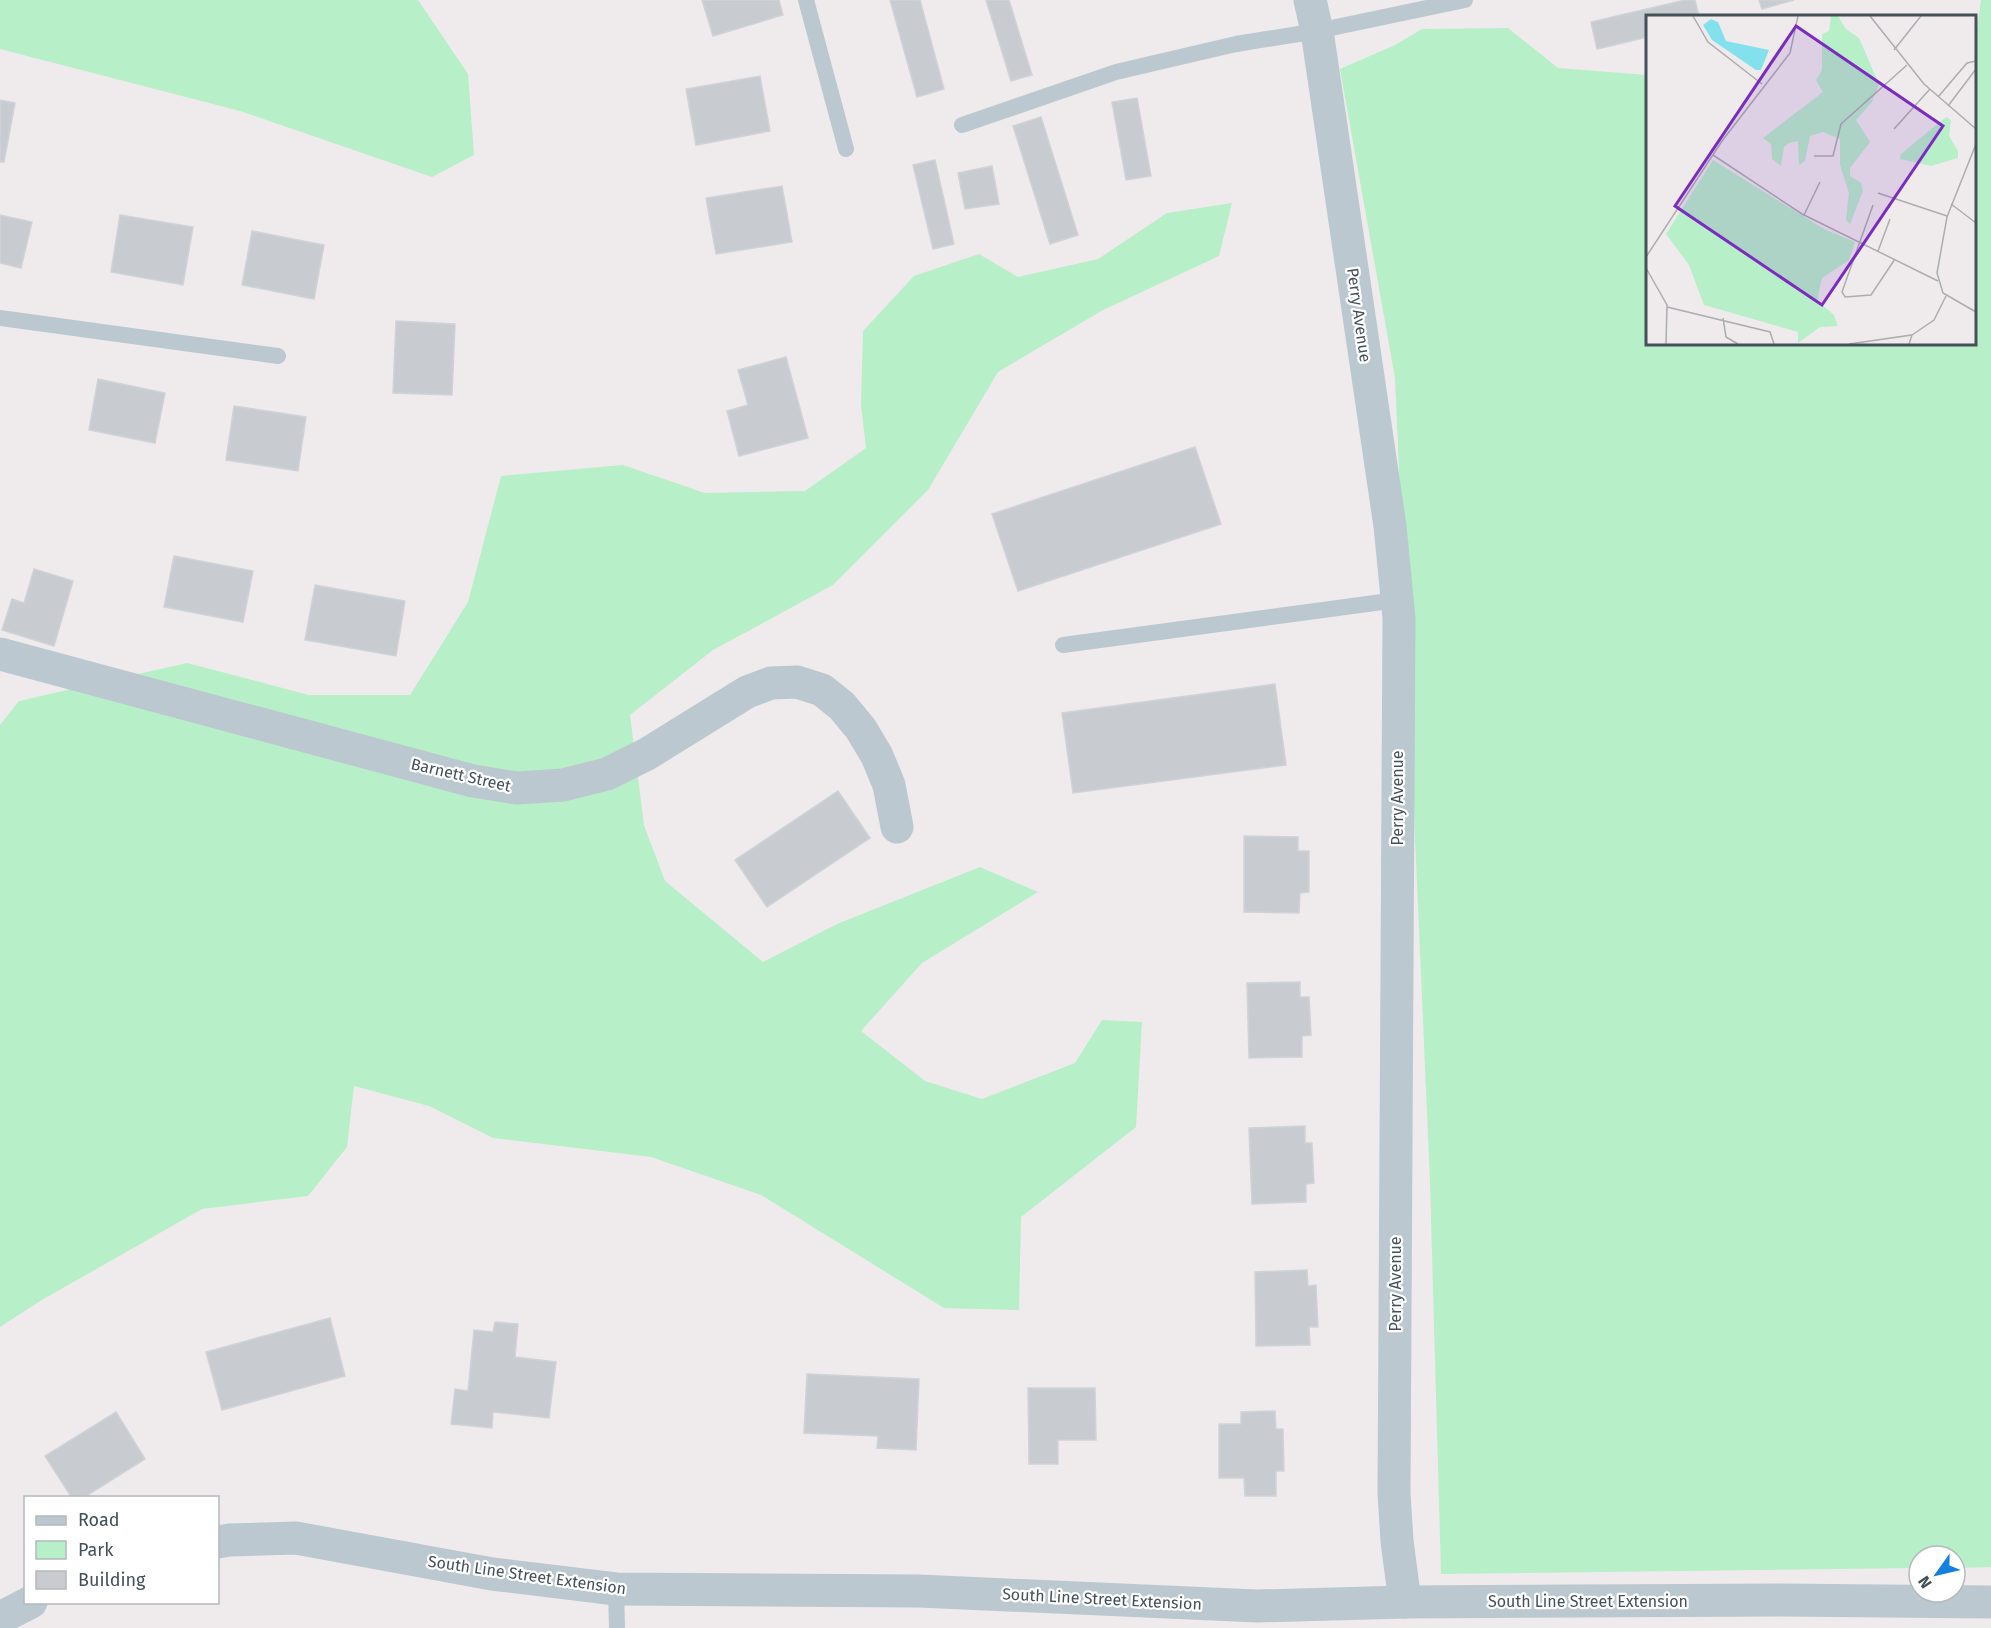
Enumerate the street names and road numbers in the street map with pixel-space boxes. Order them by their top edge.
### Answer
street label: Perry Avenue [1343,267,1375,363]
street label: Perry Avenue [1388,750,1407,846]
street label: Barnett Street [409,754,513,796]
street label: Perry Avenue [1386,1236,1405,1332]
street label: South Line Street Extension [427,1552,627,1598]
street label: South Line Street Extension [1002,1584,1202,1614]
street label: South Line Street Extension [1488,1592,1688,1611]

